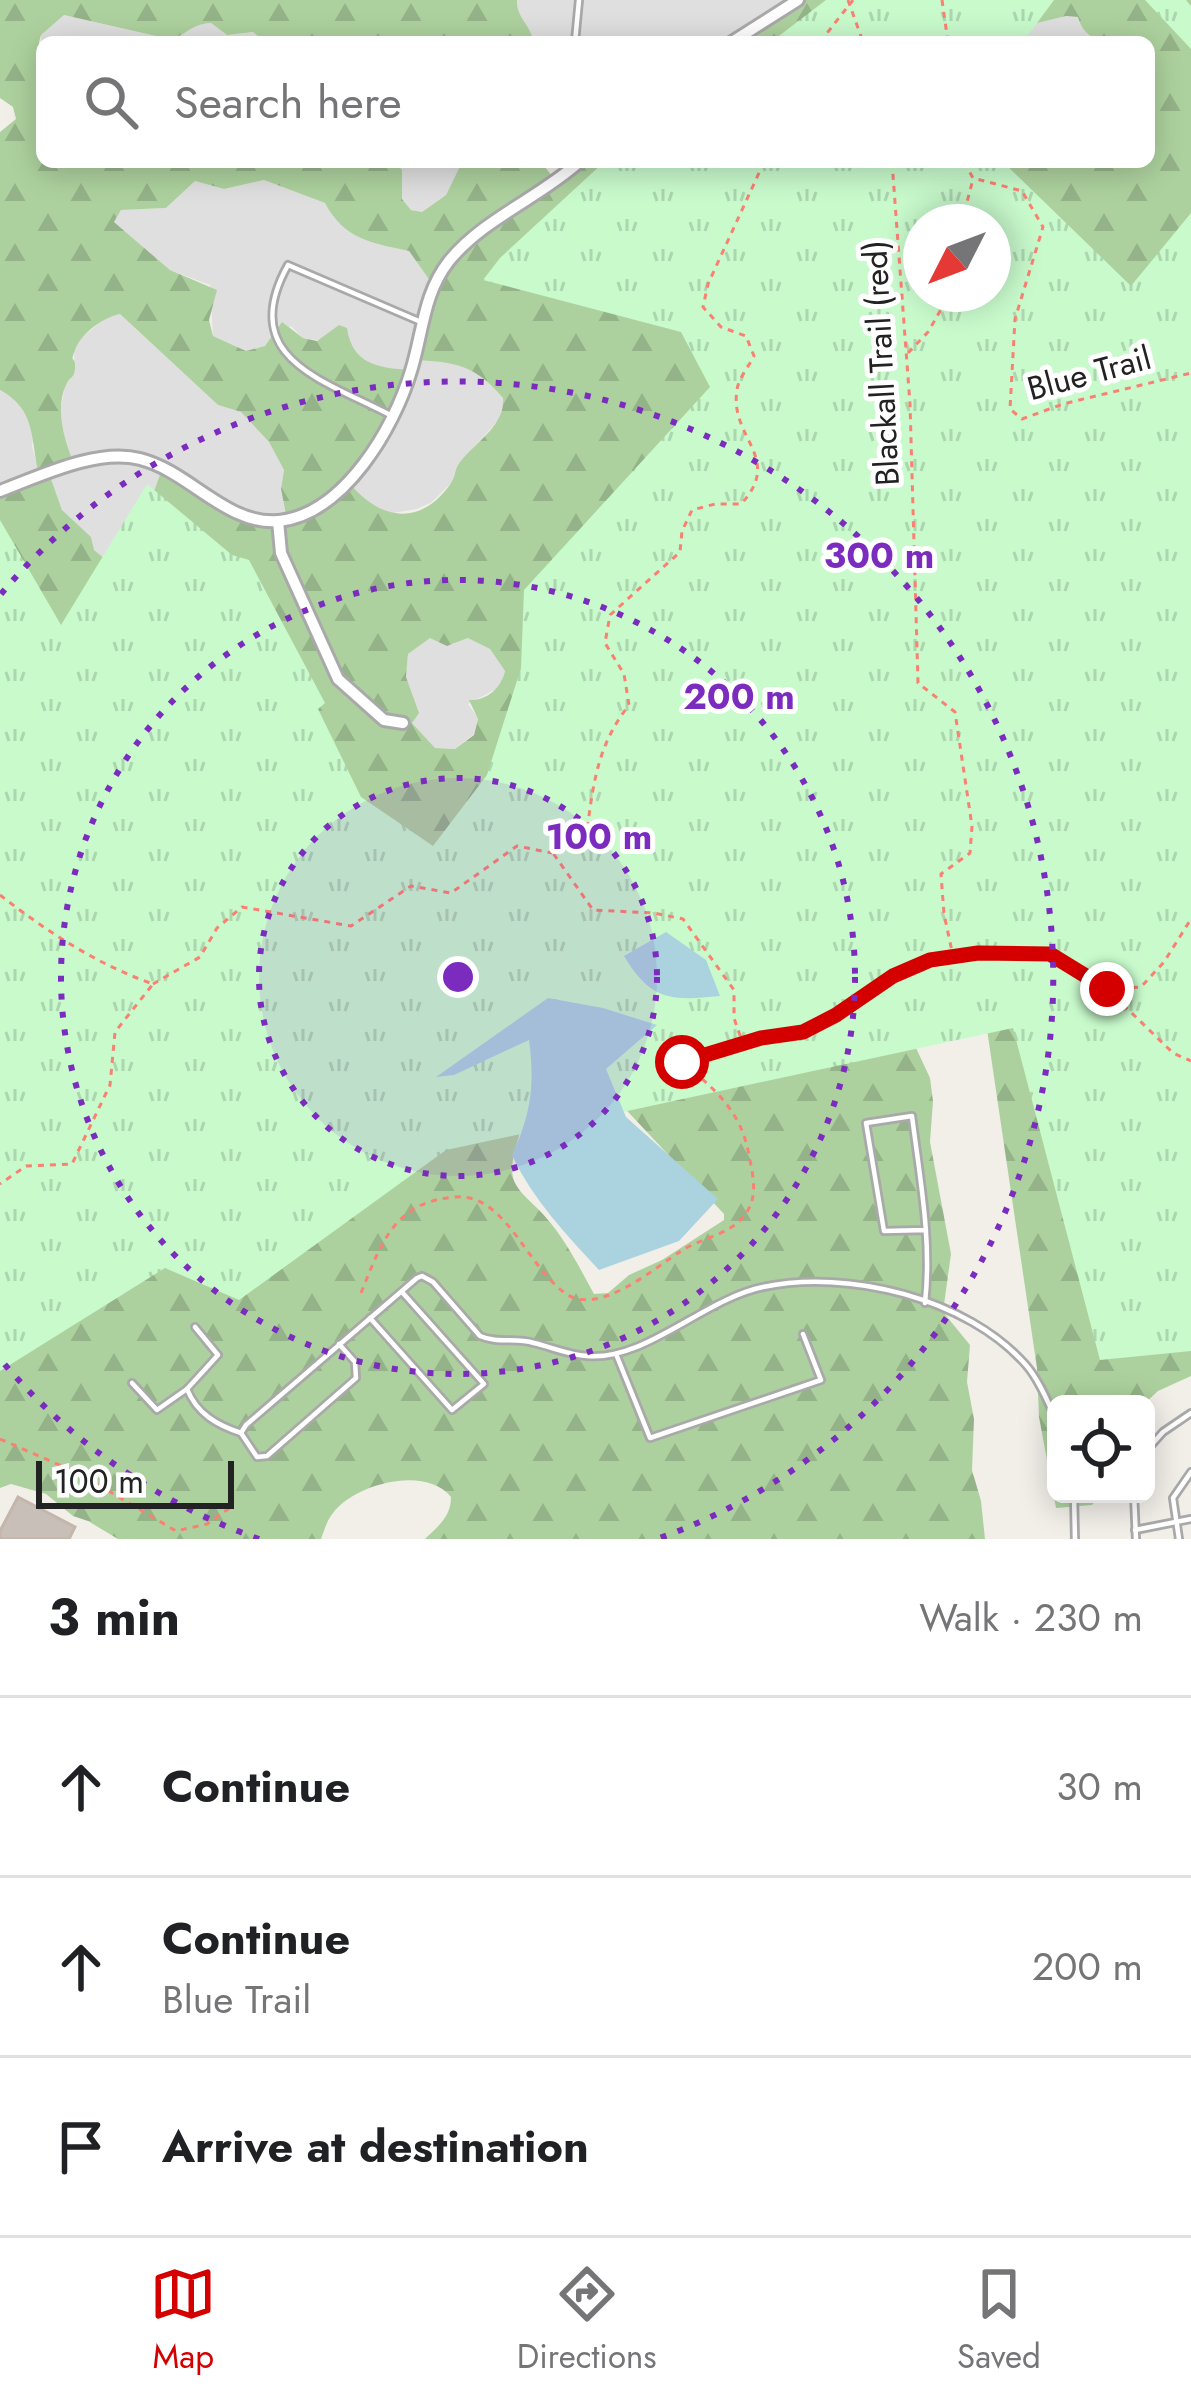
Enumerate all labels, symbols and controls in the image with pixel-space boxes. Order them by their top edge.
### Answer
search box [36,36,1155,168]
icon: search [78,69,144,135]
text: Search here [174,70,402,135]
north arrow [903,204,1011,312]
street label: Blackall Trail (red) [851,239,911,487]
street label: Blue Trail [1022,334,1156,412]
text: 300 m [824,529,934,581]
text: 200 m [683,670,795,722]
text: 100 m [546,810,652,862]
centre of rings [437,956,479,998]
route end [1080,962,1134,1016]
route start [655,1035,709,1089]
map controls [1047,1395,1155,1503]
button: locate [1047,1395,1155,1503]
scale bar [36,1455,234,1508]
text: 100 m [54,1458,144,1505]
text: 3 min [48,1580,180,1654]
text: Walk · 230 m [919,1589,1143,1646]
icon: ahead [48,1754,114,1820]
text: Continue [162,1754,350,1819]
text: 30 m [1056,1758,1143,1815]
text: Continue [162,1906,350,1971]
icon: ahead [48,1934,114,2000]
text: 200 m [1032,1938,1143,1995]
text: Blue Trail [162,1971,311,2028]
icon: arrive [48,2114,114,2180]
text: Arrive at destination [162,2114,589,2179]
tab: Map [150,2261,216,2380]
tab: Directions [517,2261,657,2380]
tab: Saved [957,2261,1041,2380]

